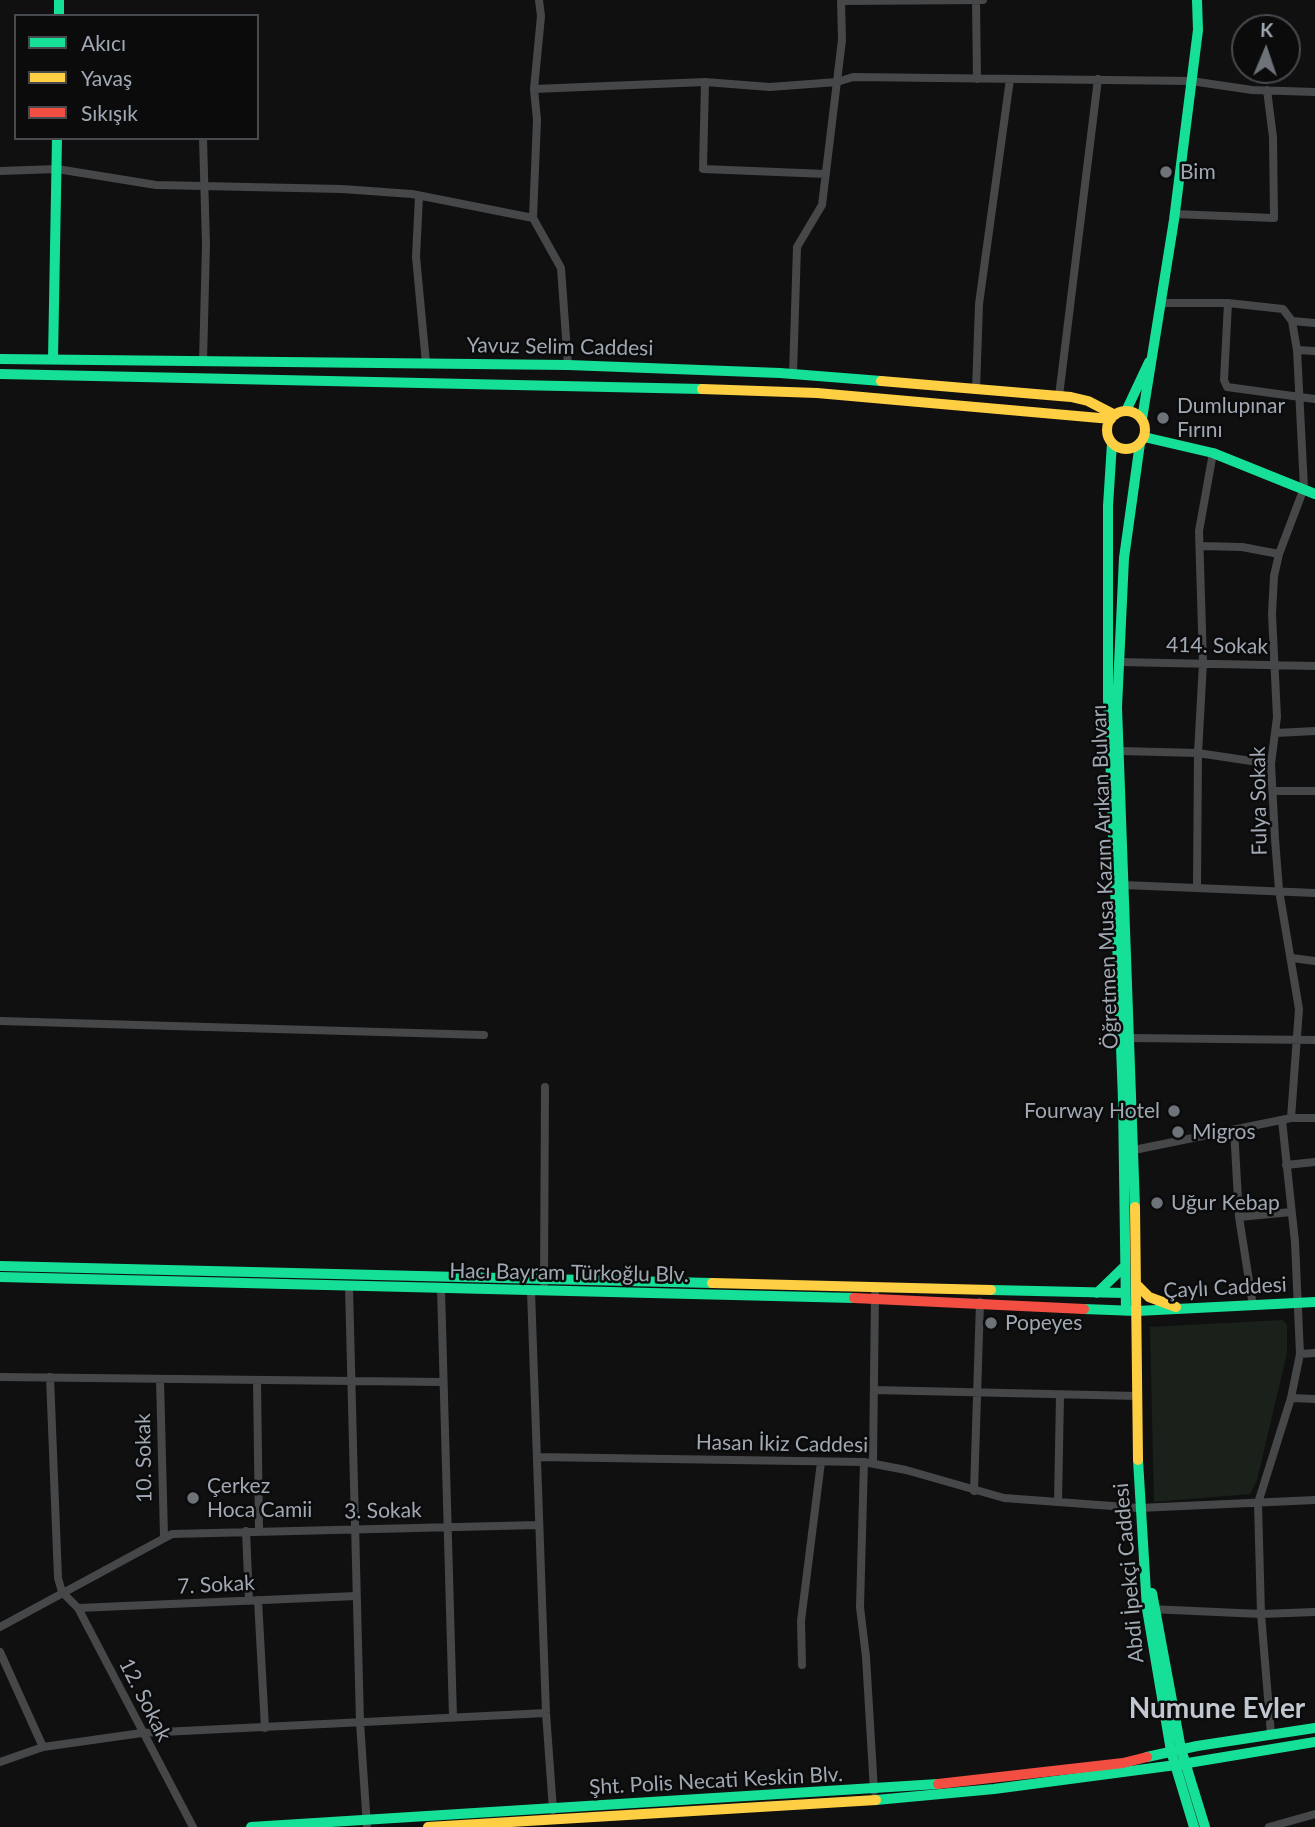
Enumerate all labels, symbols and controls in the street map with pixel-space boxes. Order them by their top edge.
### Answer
legend [14,14,259,140]
north arrow [1231,14,1301,84]
text: K [1260,18,1274,41]
text: Akıcı [81,30,126,55]
text: Yavaş [81,65,132,90]
text: Sıkışık [81,100,138,125]
place label: Bim [1180,159,1216,185]
marker: Bim [1158,164,1174,180]
street label: Yavuz Selim Caddesi [466,333,654,361]
place label: Dumlupınar Fırını [1177,393,1285,443]
marker: Dumlupınar Fırını [1155,410,1171,426]
street label: 414. Sokak [1166,633,1268,659]
street label: Öğretmen Musa Kazım Arıkan Bulvarı [1086,704,1124,1050]
street label: Fulya Sokak [1245,746,1273,856]
place label: Fourway Hotel [1024,1098,1160,1124]
marker: Fourway Hotel [1166,1103,1182,1119]
place label: Migros [1192,1119,1256,1145]
marker: Migros [1170,1124,1186,1140]
place label: Uğur Kebap [1171,1190,1280,1216]
marker: Uğur Kebap [1149,1195,1165,1211]
street label: Hacı Bayram Türkoğlu Blv. [449,1258,689,1288]
street label: Çaylı Caddesi [1163,1272,1287,1304]
place label: Popeyes [1005,1310,1082,1336]
marker: Popeyes [983,1315,999,1331]
street label: 10. Sokak [131,1413,157,1503]
street label: Hasan İkiz Caddesi [696,1430,868,1458]
place label: Çerkez Hoca Camii [207,1473,312,1523]
street label: Abdi İpekçi Caddesi [1109,1482,1149,1664]
marker: Çerkez Hoca Camii [185,1490,201,1506]
street label: 3. Sokak [344,1498,422,1524]
street label: 7. Sokak [177,1570,255,1600]
street label: 12. Sokak [113,1654,177,1746]
district label: Numune Evler [1129,1692,1305,1726]
street label: Şht. Polis Necati Keskin Blv. [589,1762,843,1800]

